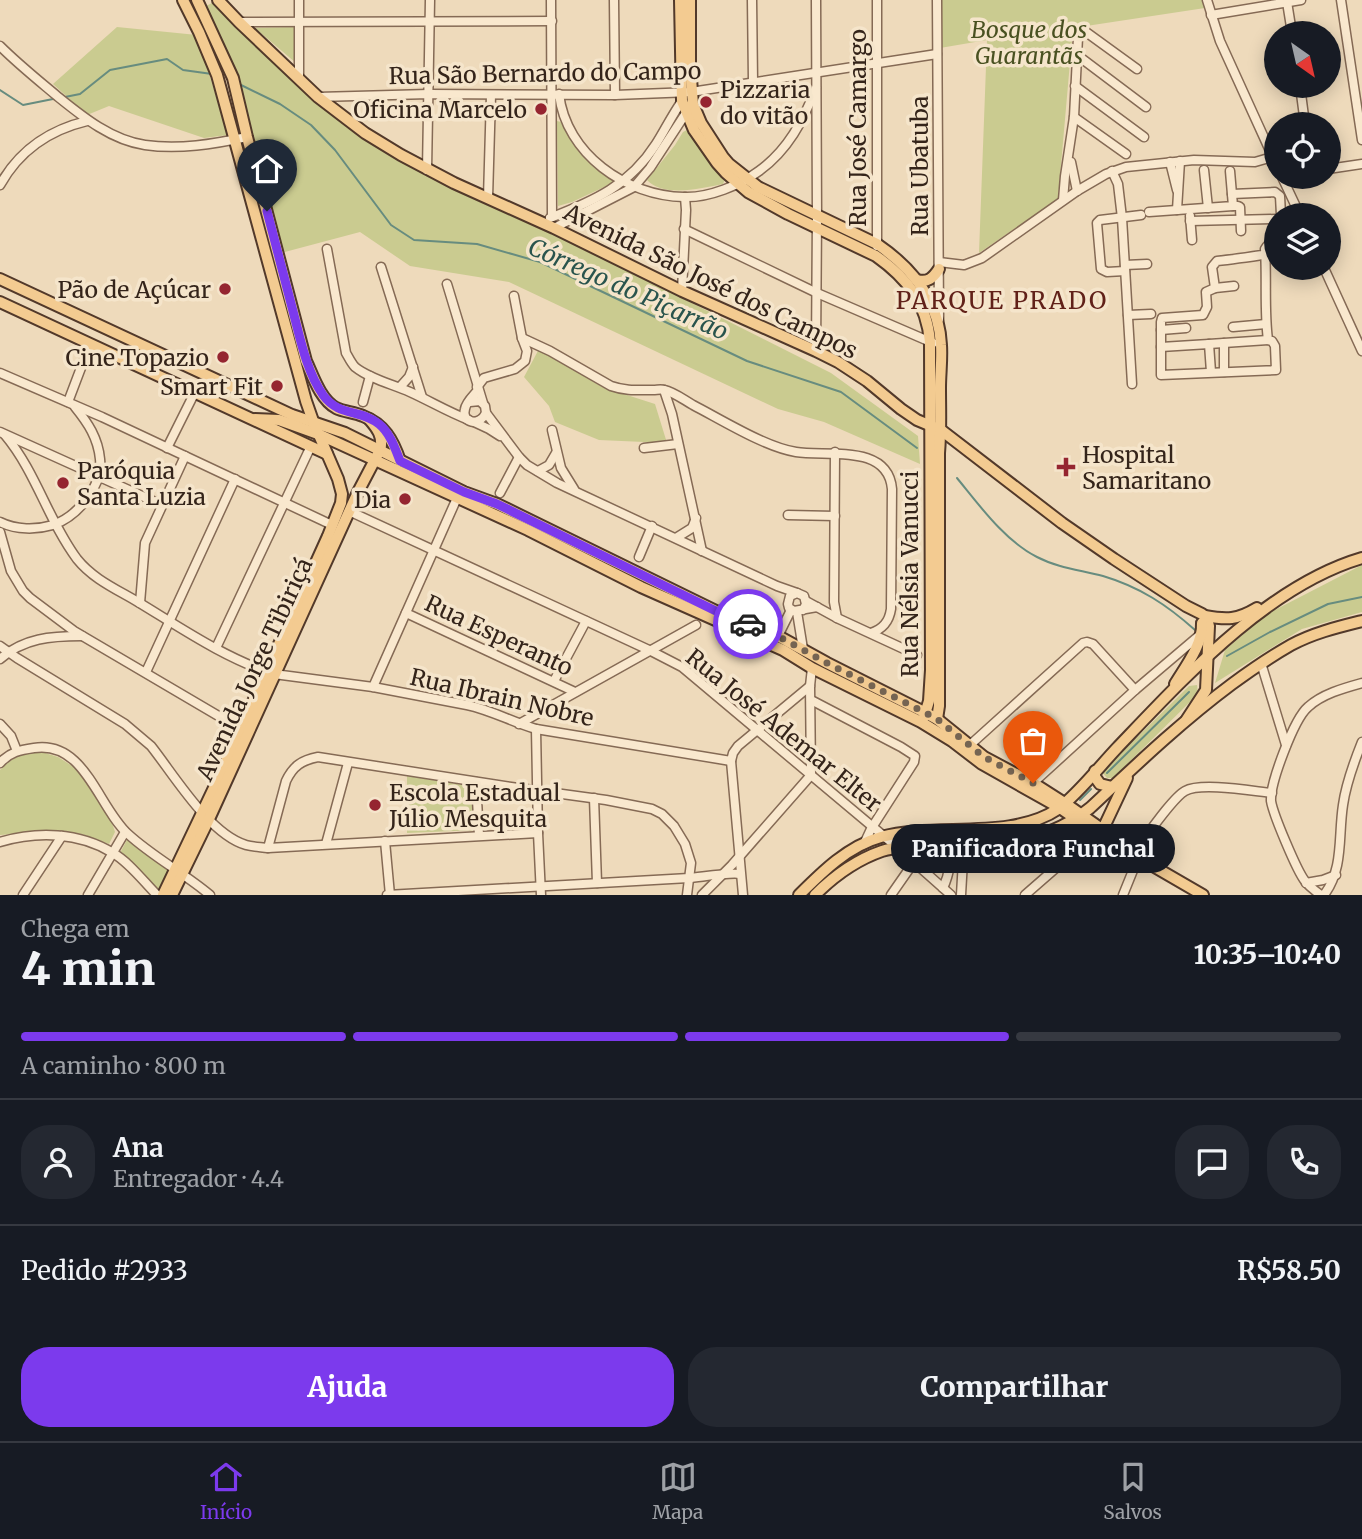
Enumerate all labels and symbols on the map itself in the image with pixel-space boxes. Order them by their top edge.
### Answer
park label: Bosque dos Guarantãs [971,15,1087,70]
north arrow [1264,21,1340,98]
street label: Rua José Camargo [843,29,872,227]
street label: Rua São Bernardo do Campo [388,56,702,90]
place label: Pizzaria do vitão [720,75,810,130]
marker: Pizzaria do vitão [698,94,714,110]
place label: Oficina Marcelo [353,95,527,124]
street label: Rua Ubatuba [905,96,934,236]
marker: Oficina Marcelo [533,101,549,117]
pin [237,139,297,211]
street label: Avenida São José dos Campos [559,197,863,365]
water label: Córrego do Piçarrão [523,231,733,347]
place label: Pão de Açúcar [57,275,211,304]
marker: Pão de Açúcar [217,281,233,297]
district label: PARQUE PRADO [896,285,1108,316]
place label: Cine Topazio [65,343,209,372]
marker: Cine Topazio [215,349,231,365]
place label: Smart Fit [160,372,263,401]
marker: Smart Fit [269,378,285,394]
place label: Hospital Samaritano [1082,440,1211,495]
place label: Paróquia Santa Luzia [77,456,206,511]
marker: Hospital Samaritano [1056,457,1076,477]
street label: Rua Nélsia Vanucci [895,471,924,677]
marker: Paróquia Santa Luzia [55,475,71,491]
place label: Dia [354,485,391,514]
marker: Dia [397,491,413,507]
street label: Avenida Jorge Tibiriçá [189,553,318,786]
street label: Rua Esperanto [420,588,578,682]
courier [713,589,783,659]
street label: Rua José Ademar Elter [680,642,888,818]
street label: Rua Ibrain Nobre [407,662,597,732]
pin [1003,711,1063,783]
place label: Escola Estadual Júlio Mesquita [388,778,560,833]
marker: Escola Estadual Júlio Mesquita [367,797,383,813]
callout: Panificadora Funchal [891,825,1175,874]

